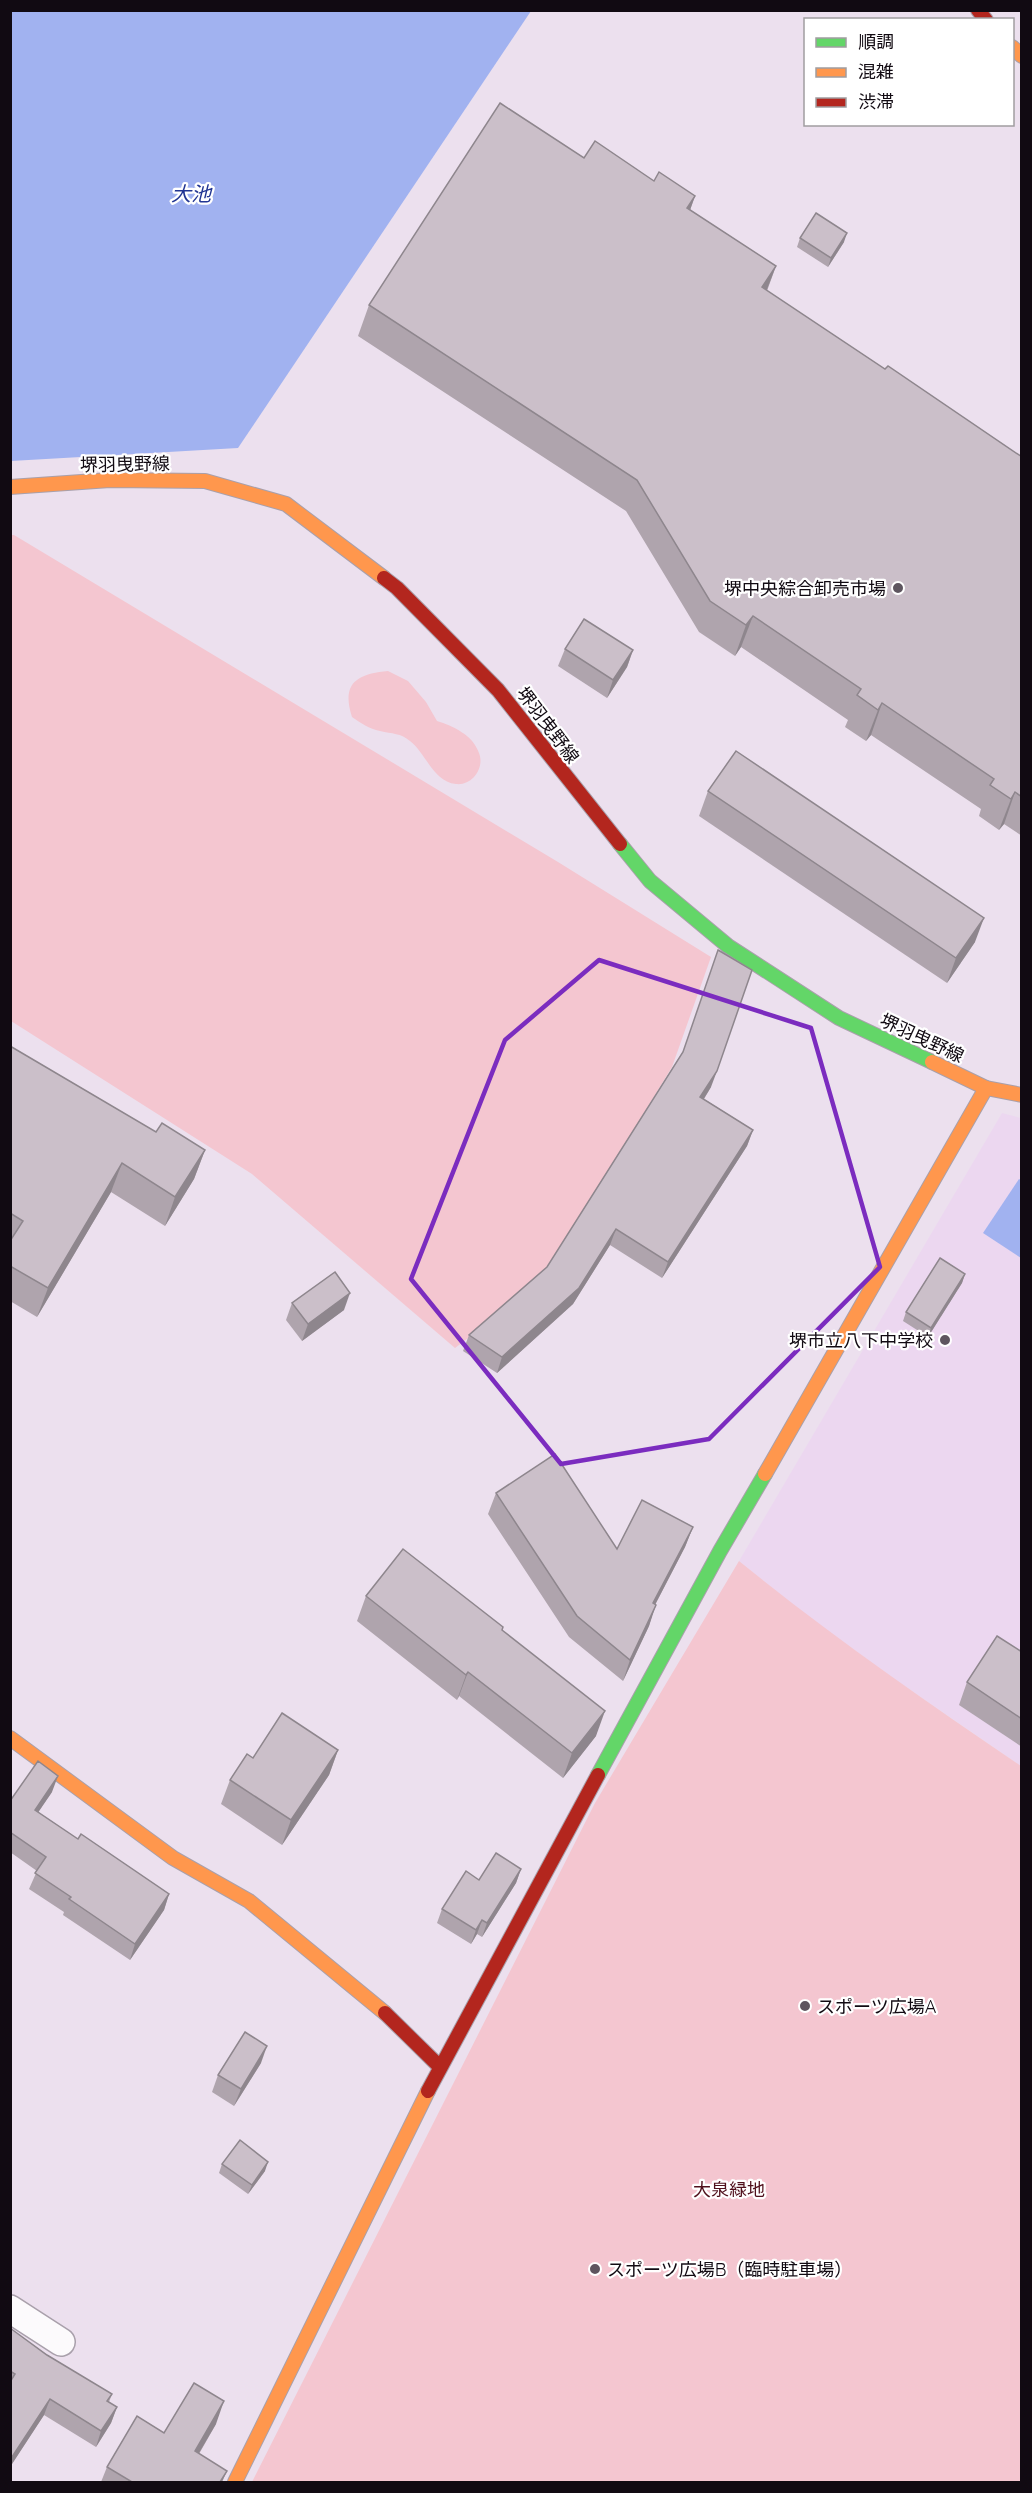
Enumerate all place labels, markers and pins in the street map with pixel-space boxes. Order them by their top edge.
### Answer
place label: 堺中央綜合卸売市場 [724,577,886,600]
marker: 堺中央綜合卸売市場 [891,581,905,595]
place label: 堺市立八下中学校 [789,1329,933,1352]
marker: 堺市立八下中学校 [938,1333,952,1347]
place label: スポーツ広場A [817,1995,937,2018]
marker: スポーツ広場A [798,1999,812,2013]
place label: スポーツ広場B（臨時駐車場） [607,2258,852,2281]
marker: スポーツ広場B（臨時駐車場） [588,2262,602,2276]

